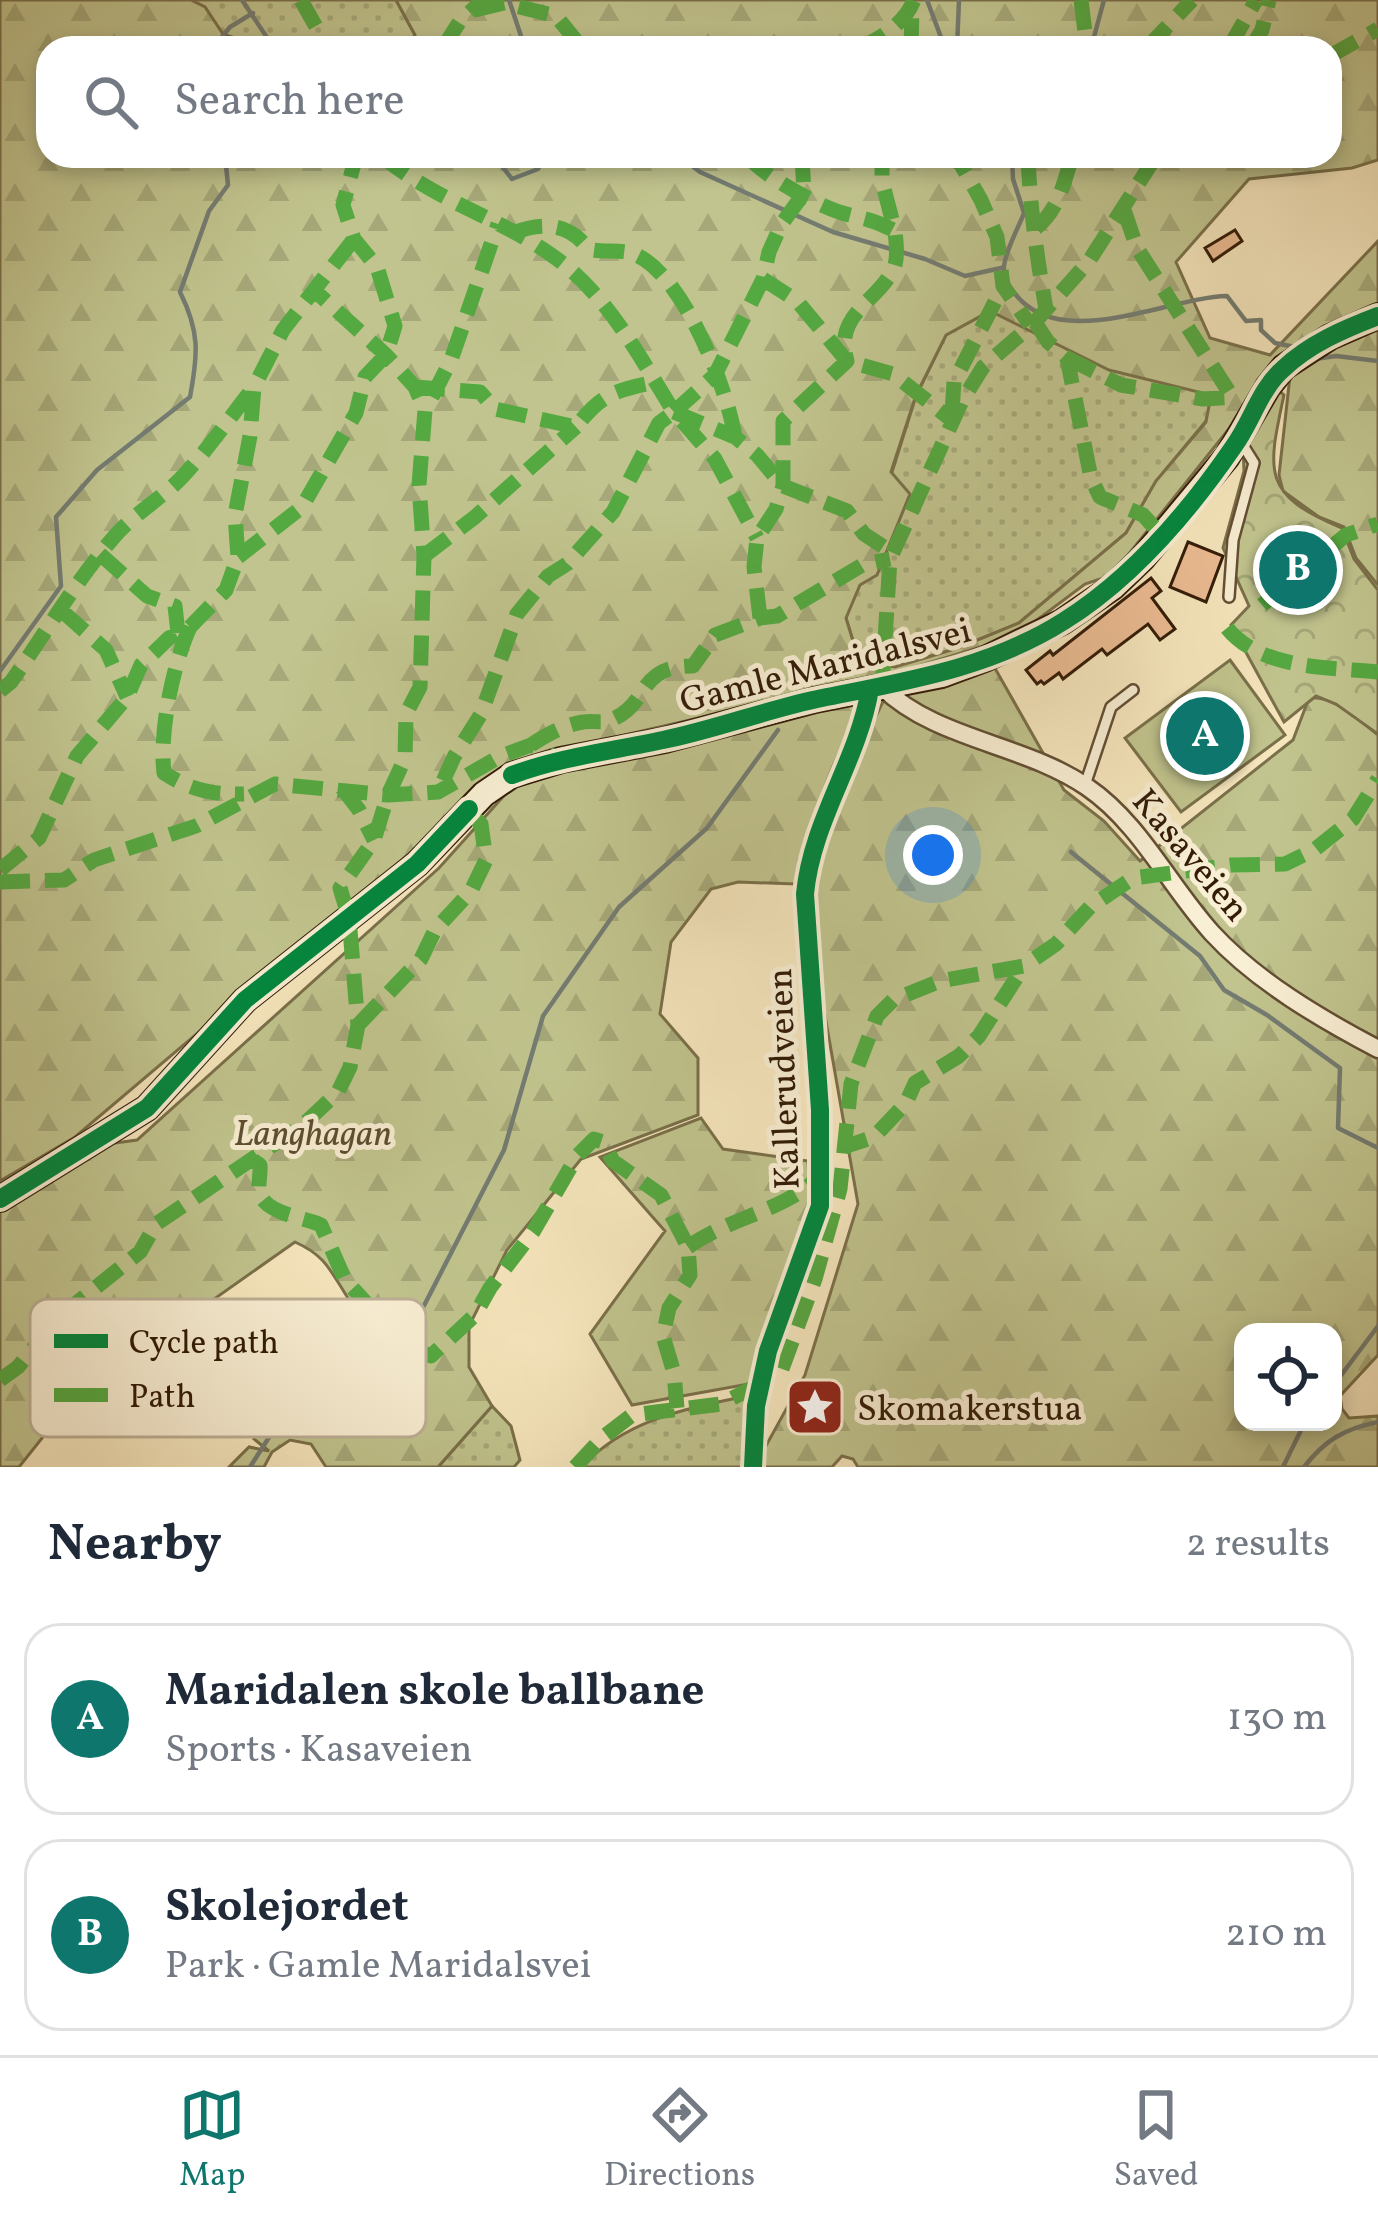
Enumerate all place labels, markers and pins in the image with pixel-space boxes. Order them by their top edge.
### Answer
pin: B [1259,525,1337,615]
pin: A [1166,691,1244,781]
place icon: Skomakerstua [784,1376,846,1438]
place label: Skomakerstua [857,1386,1082,1436]

